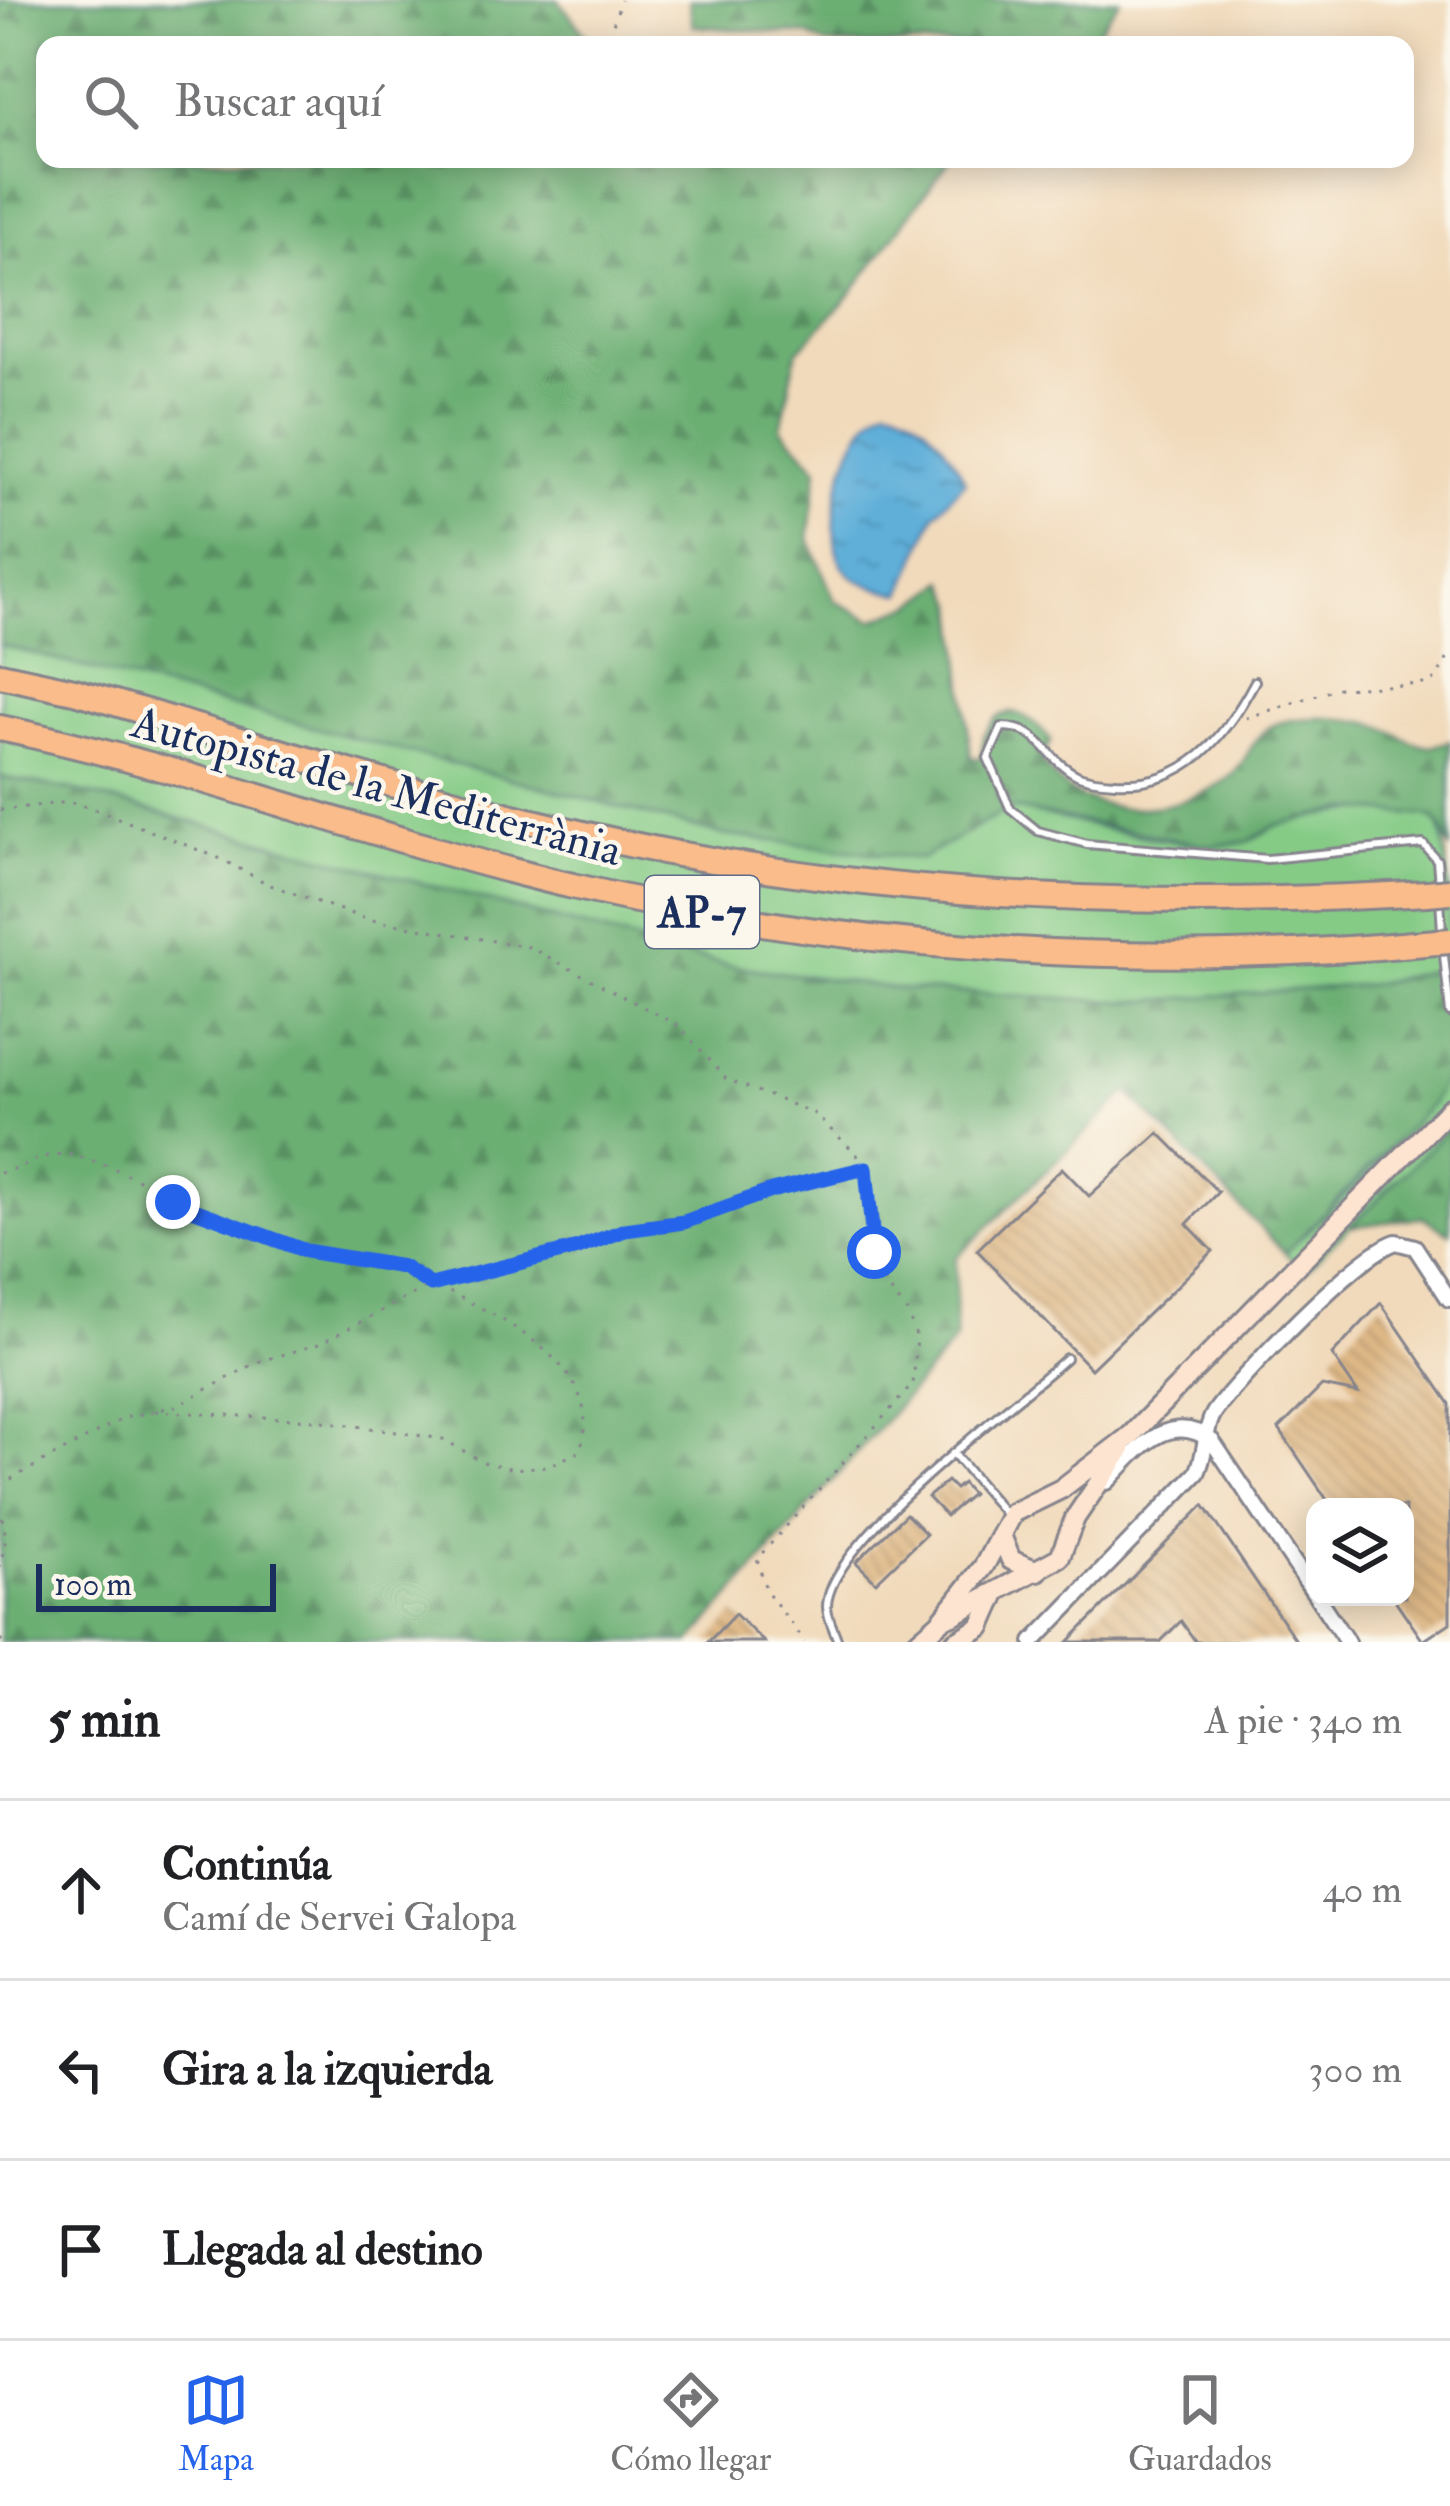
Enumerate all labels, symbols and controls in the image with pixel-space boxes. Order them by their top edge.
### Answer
search box [36,36,1414,168]
icon: search [78,69,144,135]
text: Buscar aquí [174,74,382,130]
street label: Autopista de la Mediterrània [125,694,628,879]
road number: AP-7 [645,876,759,948]
route end [146,1175,200,1229]
route start [847,1225,901,1279]
map controls [1306,1498,1414,1606]
button: layers [1306,1498,1414,1606]
scale bar [36,1558,276,1611]
text: 100 m [54,1564,132,1605]
text: 5 min [48,1688,161,1752]
text: A pie · 340 m [1205,1696,1402,1745]
text: Continúa [162,1837,331,1893]
icon: ahead [48,1857,114,1923]
text: 40 m [1323,1865,1402,1914]
text: Camí de Servei Galopa [162,1893,516,1942]
icon: left [48,2037,114,2103]
text: Gira a la izquierda [162,2042,492,2098]
text: 300 m [1309,2045,1402,2094]
icon: arrive [48,2217,114,2283]
text: Llegada al destino [162,2222,483,2278]
tab: Mapa [178,2367,254,2480]
tab: Cómo llegar [610,2367,771,2480]
tab: Guardados [1128,2367,1272,2480]

